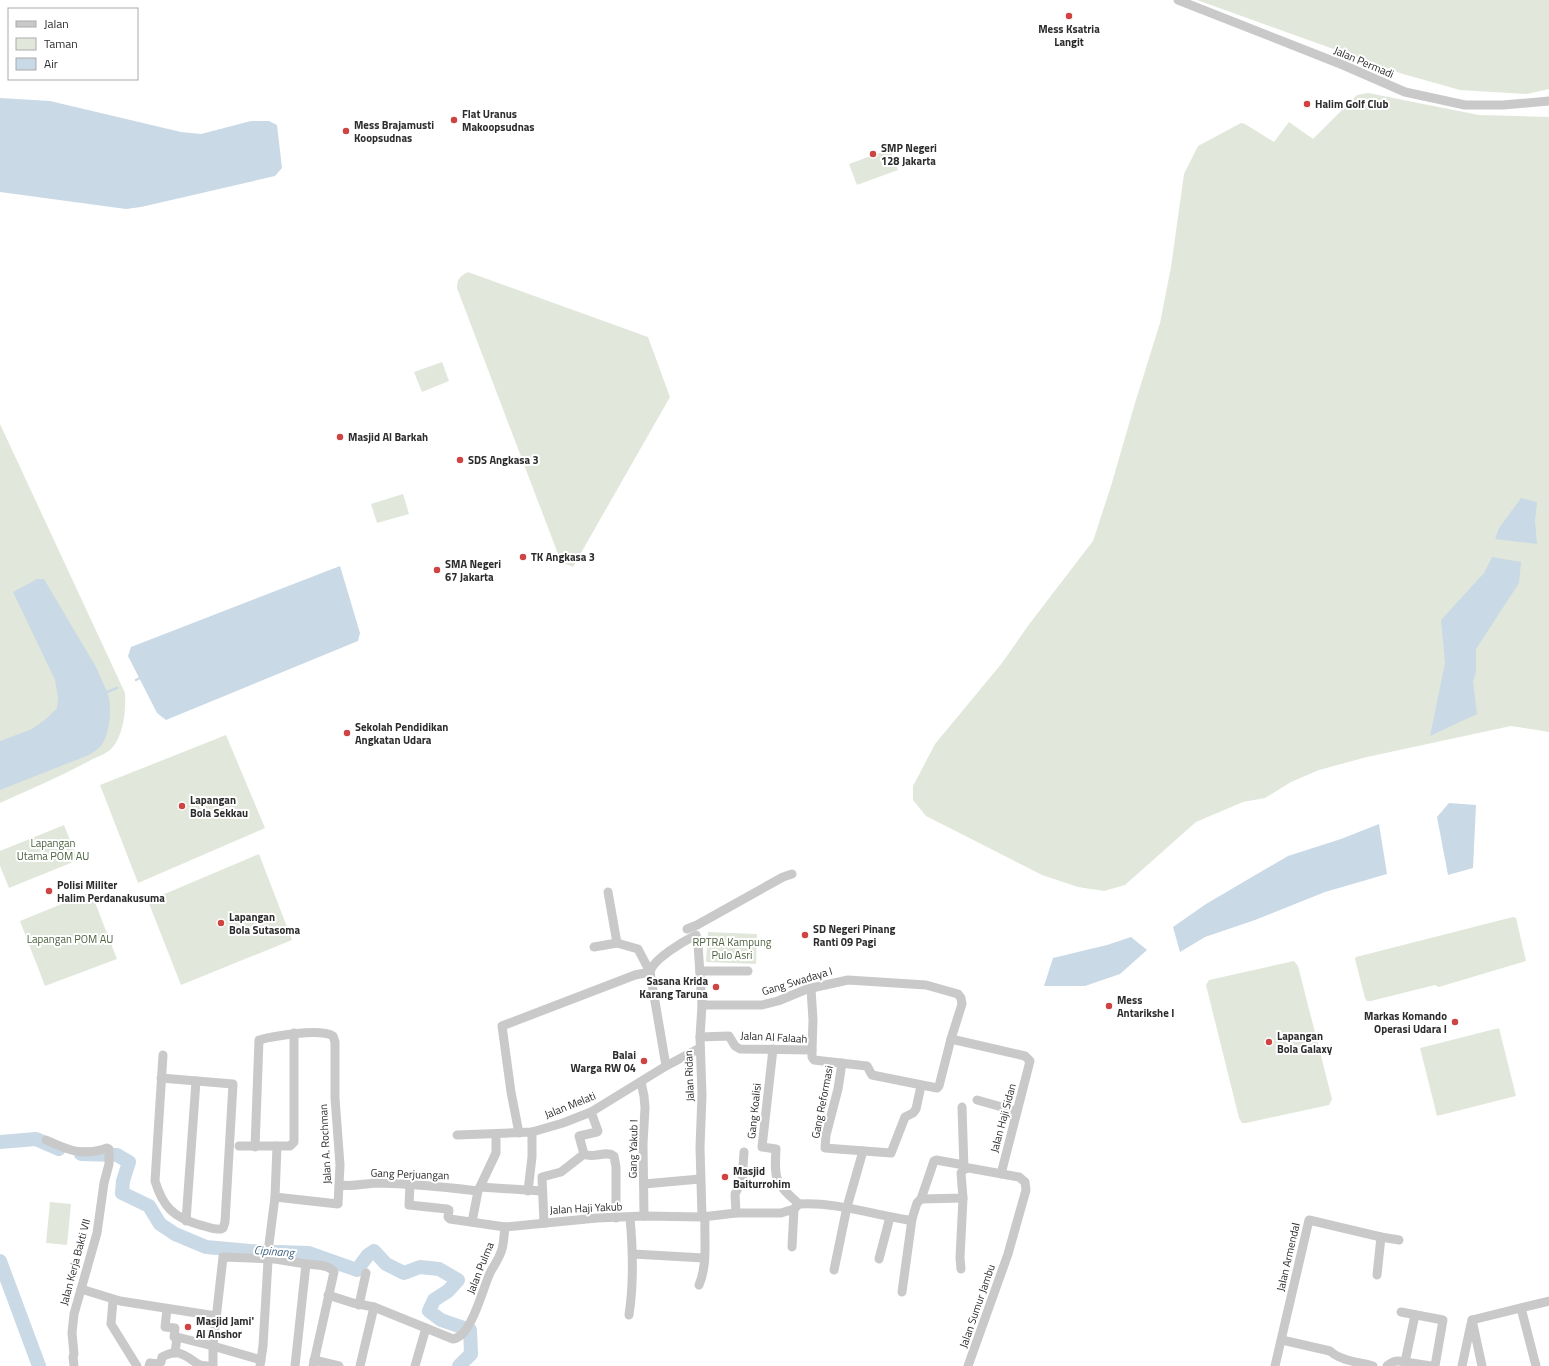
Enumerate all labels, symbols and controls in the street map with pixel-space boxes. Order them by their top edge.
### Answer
legend [8,8,138,80]
marker: Mess Ksatria Langit [1064,11,1074,21]
text: Jalan [44,14,69,33]
place label: Mess Ksatria Langit [1038,21,1100,50]
text: Taman [44,34,78,53]
street label: Jalan Permadi [1331,42,1397,82]
text: Air [44,54,58,73]
place label: Halim Golf Club [1315,96,1388,112]
marker: Halim Golf Club [1302,99,1312,109]
place label: Flat Uranus Makoopsudnas [462,106,535,135]
marker: Flat Uranus Makoopsudnas [449,115,459,125]
place label: Mess Brajamusti Koopsudnas [354,117,434,146]
marker: Mess Brajamusti Koopsudnas [341,126,351,136]
place label: SMP Negeri 128 Jakarta [881,140,937,169]
marker: SMP Negeri 128 Jakarta [868,149,878,159]
place label: Masjid Al Barkah [348,429,428,445]
marker: Masjid Al Barkah [335,432,345,442]
place label: SDS Angkasa 3 [468,452,539,468]
marker: SDS Angkasa 3 [455,455,465,465]
place label: TK Angkasa 3 [531,549,595,565]
marker: TK Angkasa 3 [518,552,528,562]
place label: SMA Negeri 67 Jakarta [445,556,501,585]
marker: SMA Negeri 67 Jakarta [432,565,442,575]
place label: Sekolah Pendidikan Angkatan Udara [355,719,448,748]
marker: Sekolah Pendidikan Angkatan Udara [342,728,352,738]
place label: Lapangan Bola Sekkau [190,792,248,821]
marker: Lapangan Bola Sekkau [177,801,187,811]
park label: Lapangan Utama POM AU [17,835,89,864]
place label: Polisi Militer Halim Perdanakusuma [57,877,165,906]
marker: Polisi Militer Halim Perdanakusuma [44,886,54,896]
place label: Lapangan Bola Sutasoma [229,909,301,938]
marker: Lapangan Bola Sutasoma [216,918,226,928]
place label: SD Negeri Pinang Ranti 09 Pagi [813,921,896,950]
marker: SD Negeri Pinang Ranti 09 Pagi [800,930,810,940]
park label: Lapangan POM AU [27,931,113,947]
park label: RPTRA Kampung Pulo Asri [693,934,772,963]
street label: Gang Swadaya I [760,963,834,999]
place label: Sasana Krida Karang Taruna [639,973,708,1002]
marker: Sasana Krida Karang Taruna [711,982,721,992]
place label: Mess Antarikshe I [1117,992,1174,1021]
marker: Mess Antarikshe I [1104,1001,1114,1011]
place label: Markas Komando Operasi Udara I [1364,1008,1447,1037]
marker: Markas Komando Operasi Udara I [1450,1017,1460,1027]
street label: Jalan Al Falaah [740,1027,808,1047]
place label: Lapangan Bola Galaxy [1277,1028,1333,1057]
marker: Lapangan Bola Galaxy [1264,1037,1274,1047]
place label: Balai Warga RW 04 [571,1047,636,1076]
street label: Jalan Ridan [680,1050,698,1102]
marker: Balai Warga RW 04 [639,1056,649,1066]
street label: Gang Reformasi [807,1064,837,1140]
street label: Gang Koalisi [743,1082,765,1140]
street label: Jalan Haji Sidan [986,1082,1020,1154]
street label: Jalan Melati [542,1087,598,1123]
street label: Jalan A. Rochman [315,1103,335,1184]
street label: Gang Yakub I [624,1119,642,1179]
place label: Masjid Baiturrohim [733,1163,790,1192]
street label: Gang Perjuangan [370,1165,450,1183]
marker: Masjid Baiturrohim [720,1172,730,1182]
street label: Jalan Haji Yakub [549,1198,623,1218]
street label: Jalan Kerja Bakti VII [56,1217,94,1307]
street label: Jalan Armendal [1272,1221,1304,1293]
street label: Jalan Pulma [462,1239,498,1296]
water label: Cipinang [253,1240,296,1262]
street label: Jalan Sumur Jambu [955,1262,999,1350]
place label: Masjid Jami' Al Anshor [196,1313,254,1342]
marker: Masjid Jami' Al Anshor [183,1322,193,1332]

